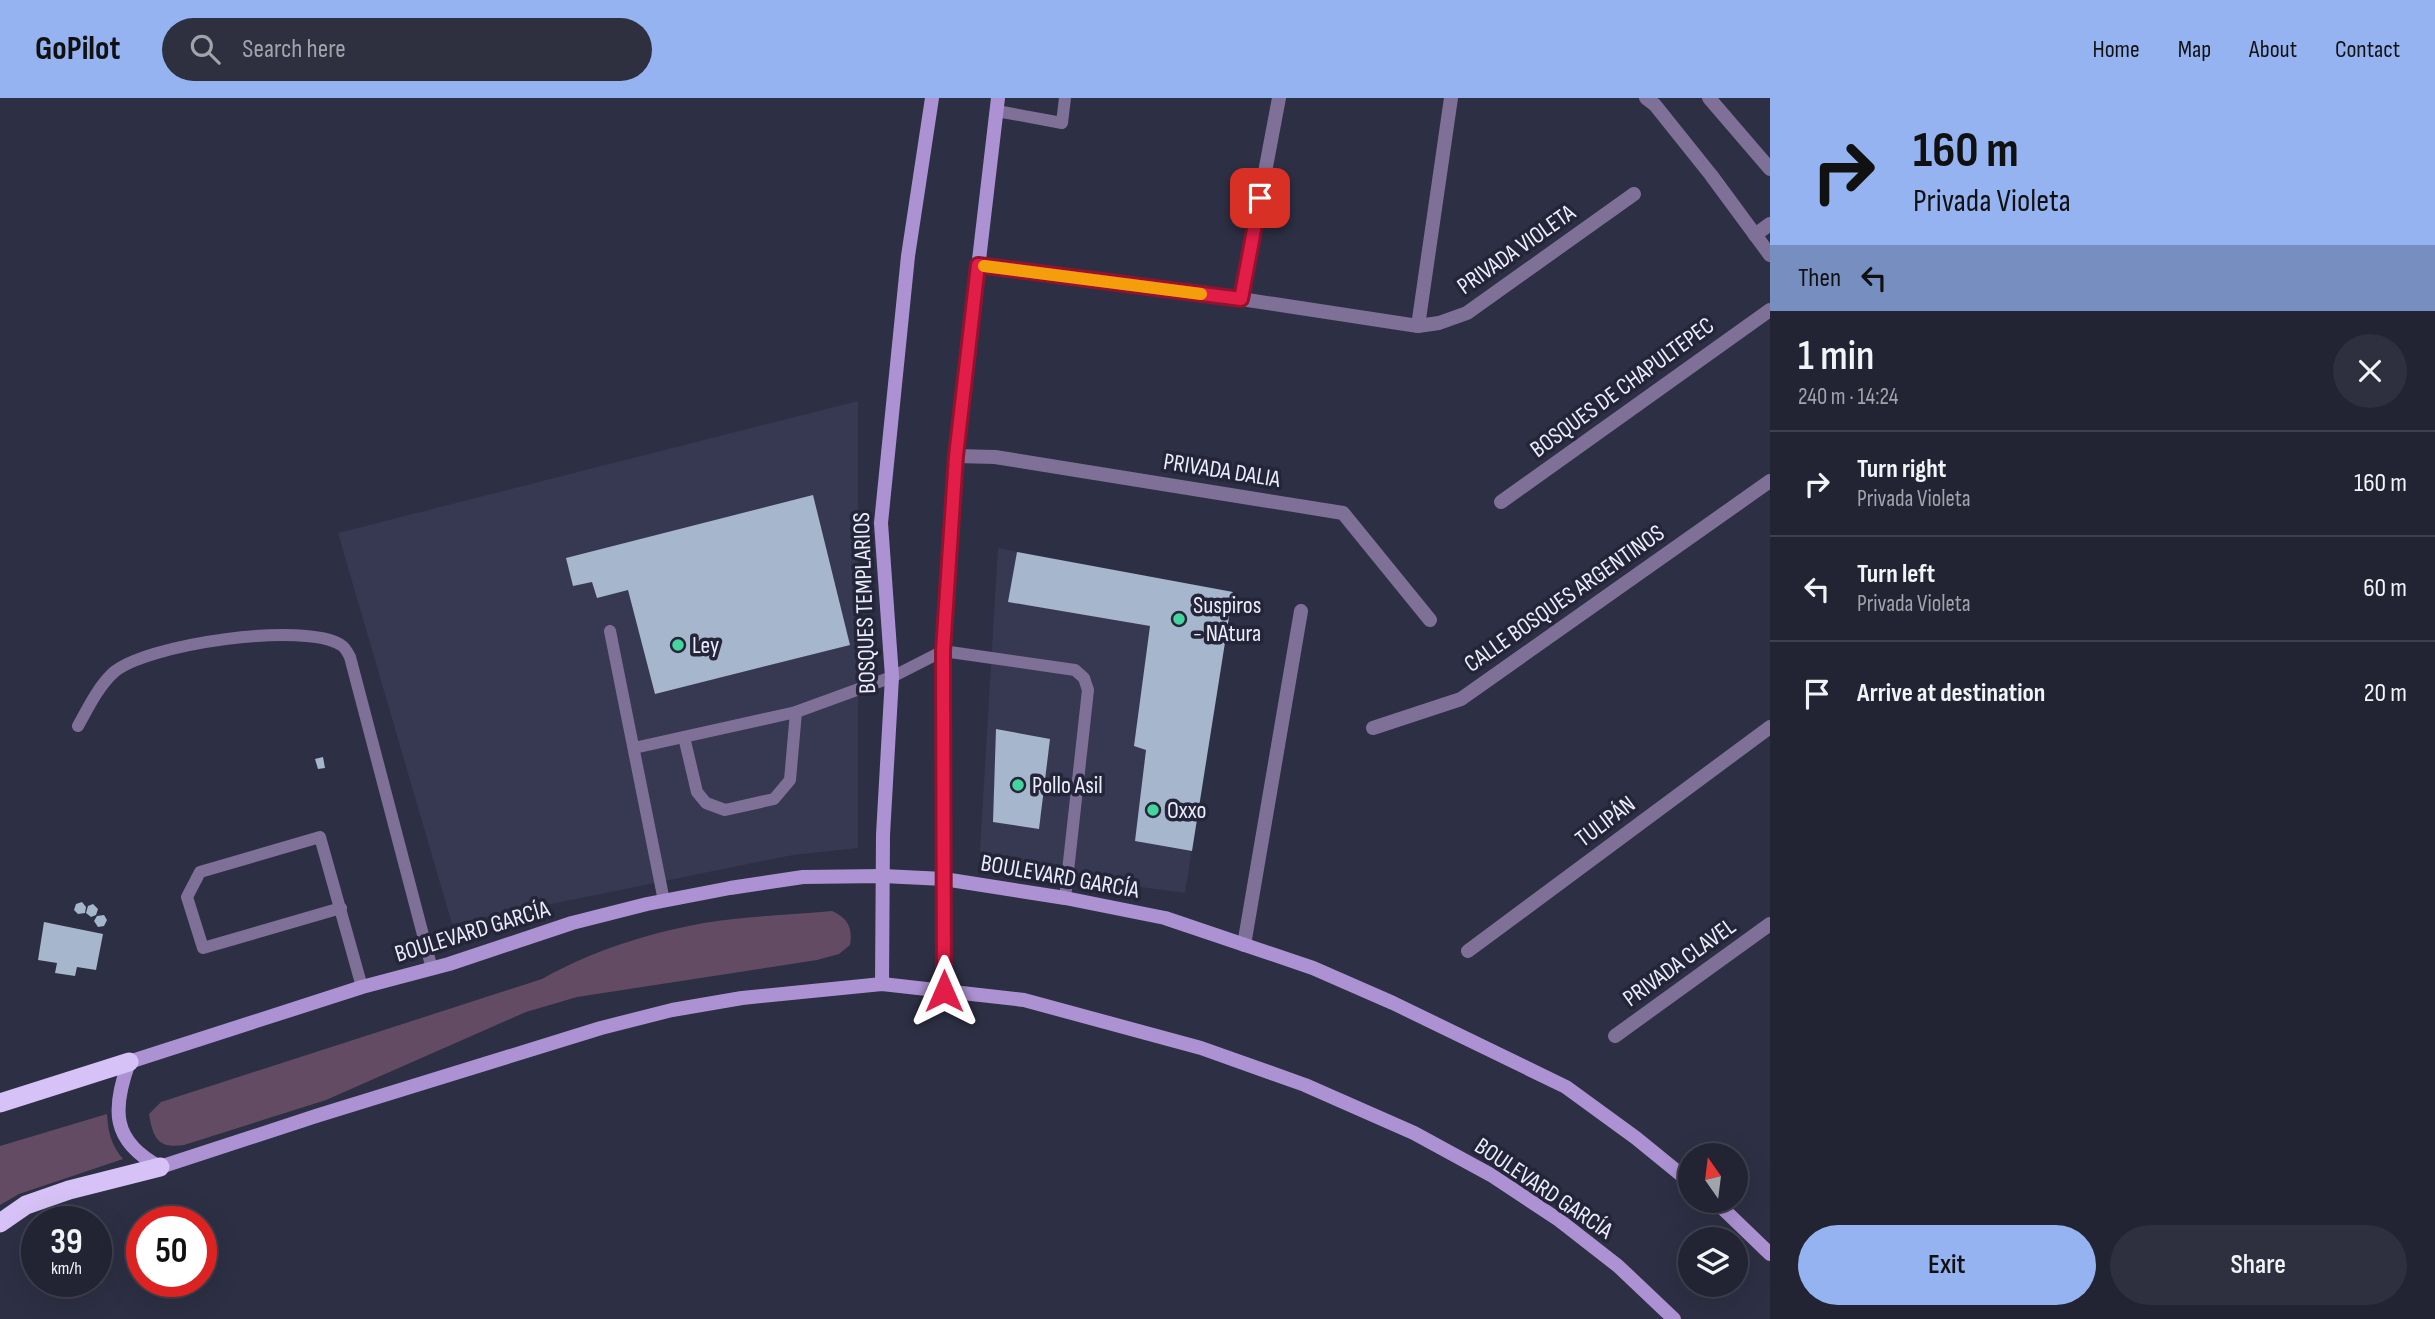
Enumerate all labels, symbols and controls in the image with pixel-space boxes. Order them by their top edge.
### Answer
search box [162,18,652,81]
text: GoPilot [35,29,120,69]
icon: search [186,30,224,68]
text: Search here [242,34,346,65]
text: Home [2092,35,2140,64]
text: Map [2178,35,2211,64]
text: About [2249,35,2297,64]
text: Contact [2335,35,2400,64]
text: 160 m [1913,122,2019,181]
icon: right [1798,126,1889,217]
pin [1230,168,1290,228]
icon: arrive [1241,179,1279,217]
text: Privada Violeta [1913,182,2071,221]
street label: PRIVADA VIOLETA [1452,198,1581,301]
icon: left [1855,259,1893,297]
text: Then [1798,263,1841,294]
street label: BOSQUES DE CHAPULTEPEC [1525,311,1720,464]
text: 1 min [1798,331,1874,382]
button: close [2333,334,2407,408]
text: 240 m · 14:24 [1798,383,1899,411]
street label: PRIVADA DALIA [1161,447,1283,494]
text: Turn right [1857,454,1946,485]
icon: right [1798,465,1836,503]
text: 160 m [2354,468,2407,499]
text: Privada Violeta [1857,485,1970,513]
street label: BOSQUES TEMPLARIOS [847,512,882,694]
street label: CALLE BOSQUES ARGENTINOS [1459,518,1670,678]
text: Turn left [1857,559,1935,590]
icon: left [1798,570,1836,608]
text: 60 m [2363,573,2407,604]
text: Privada Violeta [1857,590,1970,618]
place label: Suspiros - NAtura [1193,591,1261,648]
marker: Suspiros - NAtura [1171,611,1187,627]
place label: Ley [692,631,719,660]
marker: Ley [670,637,686,653]
icon: arrive [1798,675,1836,713]
text: Arrive at destination [1857,678,2045,709]
text: 20 m [2364,678,2407,709]
place label: Pollo Asil [1032,771,1103,800]
marker: Pollo Asil [1010,777,1026,793]
street label: TULIPÁN [1570,790,1641,853]
place label: Oxxo [1167,796,1206,825]
marker: Oxxo [1145,802,1161,818]
street label: BOULEVARD GARCÍA [978,848,1142,905]
street label: BOULEVARD GARCÍA [391,894,554,969]
street label: PRIVADA CLAVEL [1617,912,1741,1013]
position arrow [907,954,981,1028]
street label: BOULEVARD GARCÍA [1469,1132,1619,1246]
north arrow [1678,1143,1748,1213]
map controls [1678,1143,1748,1297]
speed limit sign: 50 [126,1206,217,1297]
text: 39 [50,1221,83,1264]
button: Exit [1798,1225,2096,1305]
button: Share [2110,1225,2407,1305]
button: layers [1678,1227,1748,1297]
text: km/h [51,1258,82,1279]

